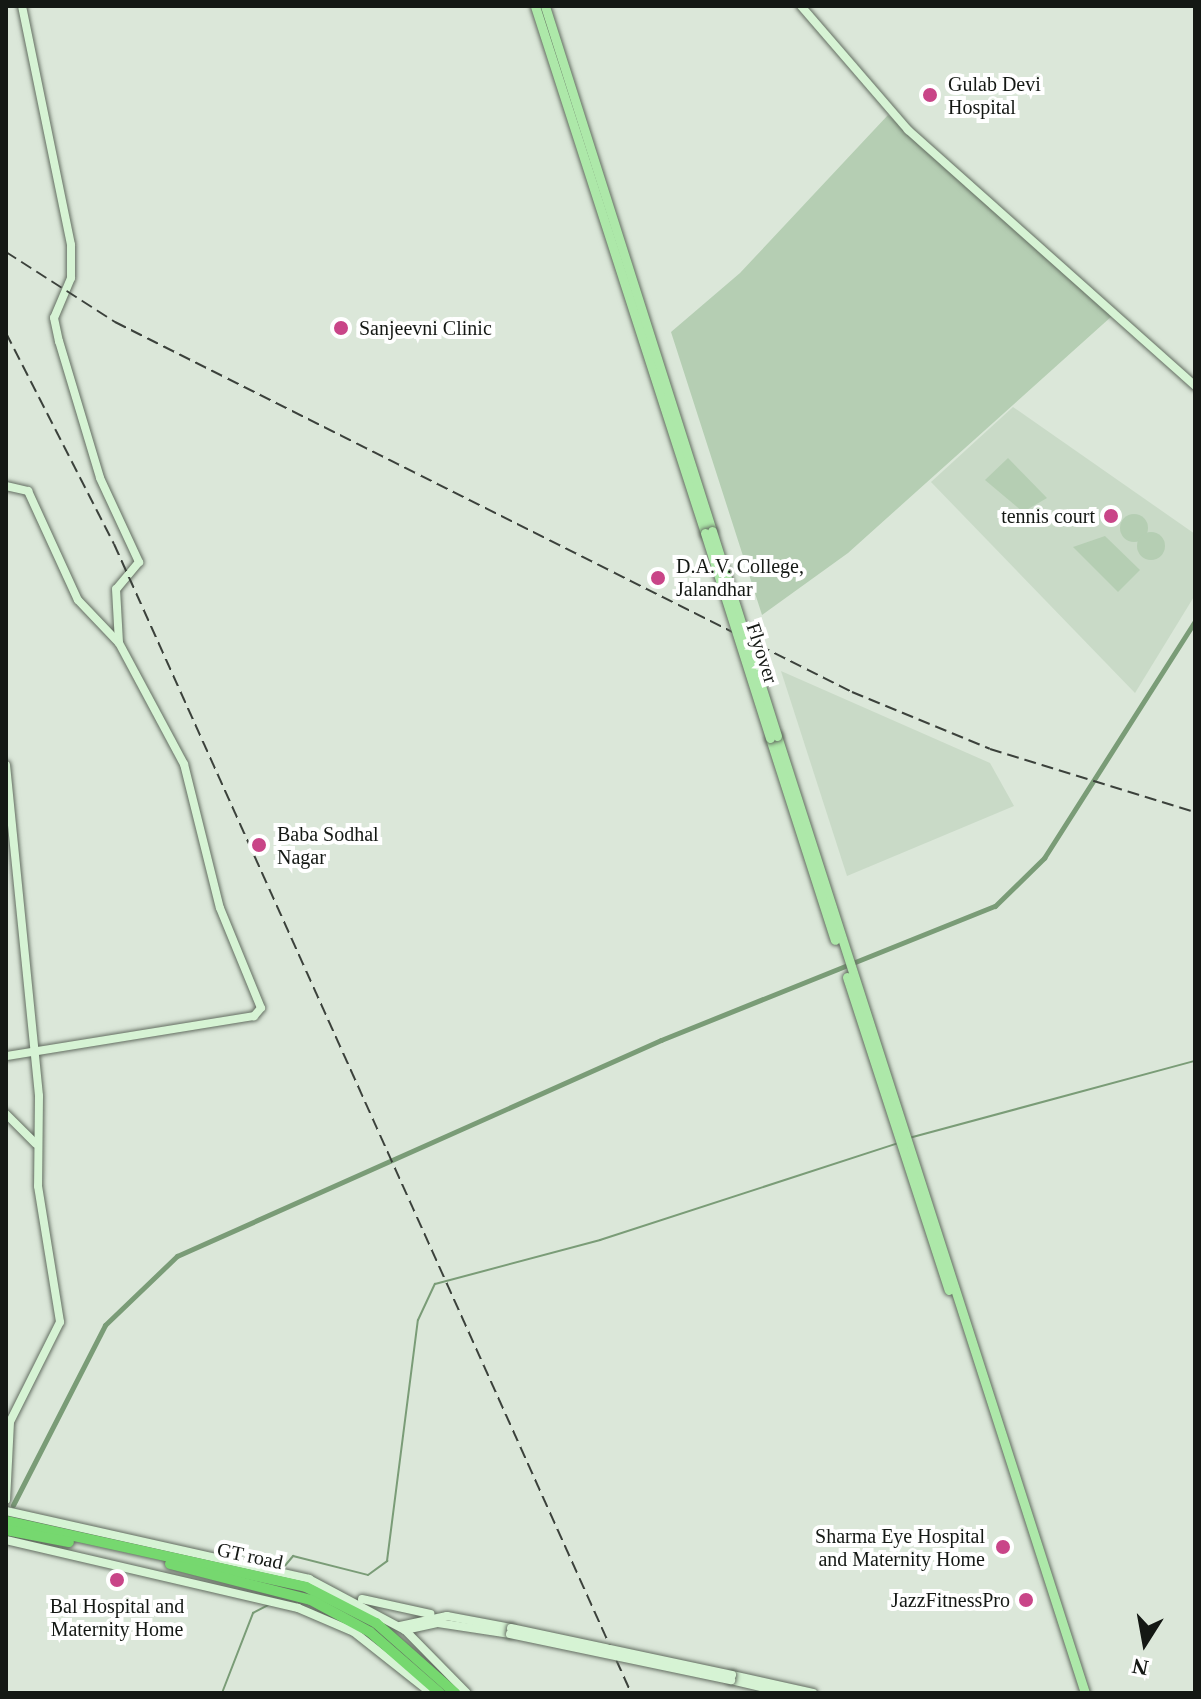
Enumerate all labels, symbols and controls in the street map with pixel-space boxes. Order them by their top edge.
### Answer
place label: Gulab Devi Hospital [948,72,1041,119]
marker: Gulab Devi Hospital [919,84,941,106]
place label: Sanjeevni Clinic [359,316,492,340]
marker: Sanjeevni Clinic [330,317,352,339]
place label: tennis court [1001,504,1095,528]
marker: tennis court [1102,507,1120,525]
place label: D.A.V. College, Jalandhar [676,554,804,601]
marker: D.A.V. College, Jalandhar [647,567,669,589]
street label: Flyover [741,620,783,686]
place label: Baba Sodhal Nagar [277,822,379,869]
marker: Baba Sodhal Nagar [248,834,270,856]
place label: Sharma Eye Hospital and Maternity Home [815,1524,985,1571]
marker: Sharma Eye Hospital and Maternity Home [992,1536,1014,1558]
street label: GT road [215,1537,285,1575]
marker: Bal Hospital and Maternity Home [106,1569,128,1591]
place label: JazzFitnessPro [891,1588,1010,1612]
marker: JazzFitnessPro [1017,1591,1035,1609]
place label: Bal Hospital and Maternity Home [50,1594,184,1641]
north arrow [1105,1603,1185,1683]
text: N [1130,1653,1151,1681]

